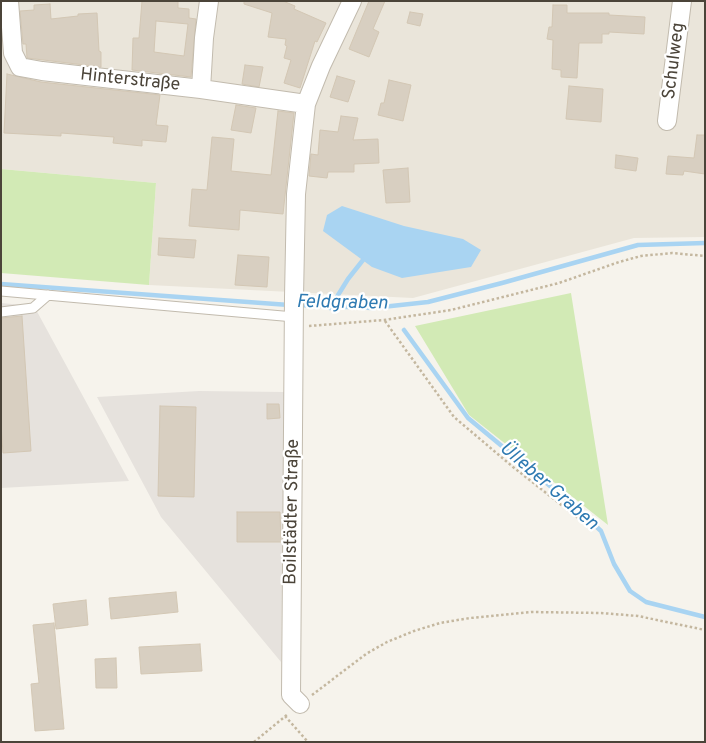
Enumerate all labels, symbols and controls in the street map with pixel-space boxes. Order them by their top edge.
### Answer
street label: Schulweg [660,21,690,101]
street label: Hinterstraße [79,65,181,97]
water label: Feldgraben [296,292,388,316]
water label: Ülleber Graben [494,438,602,536]
street label: Boilstädter Straße [281,439,305,585]

